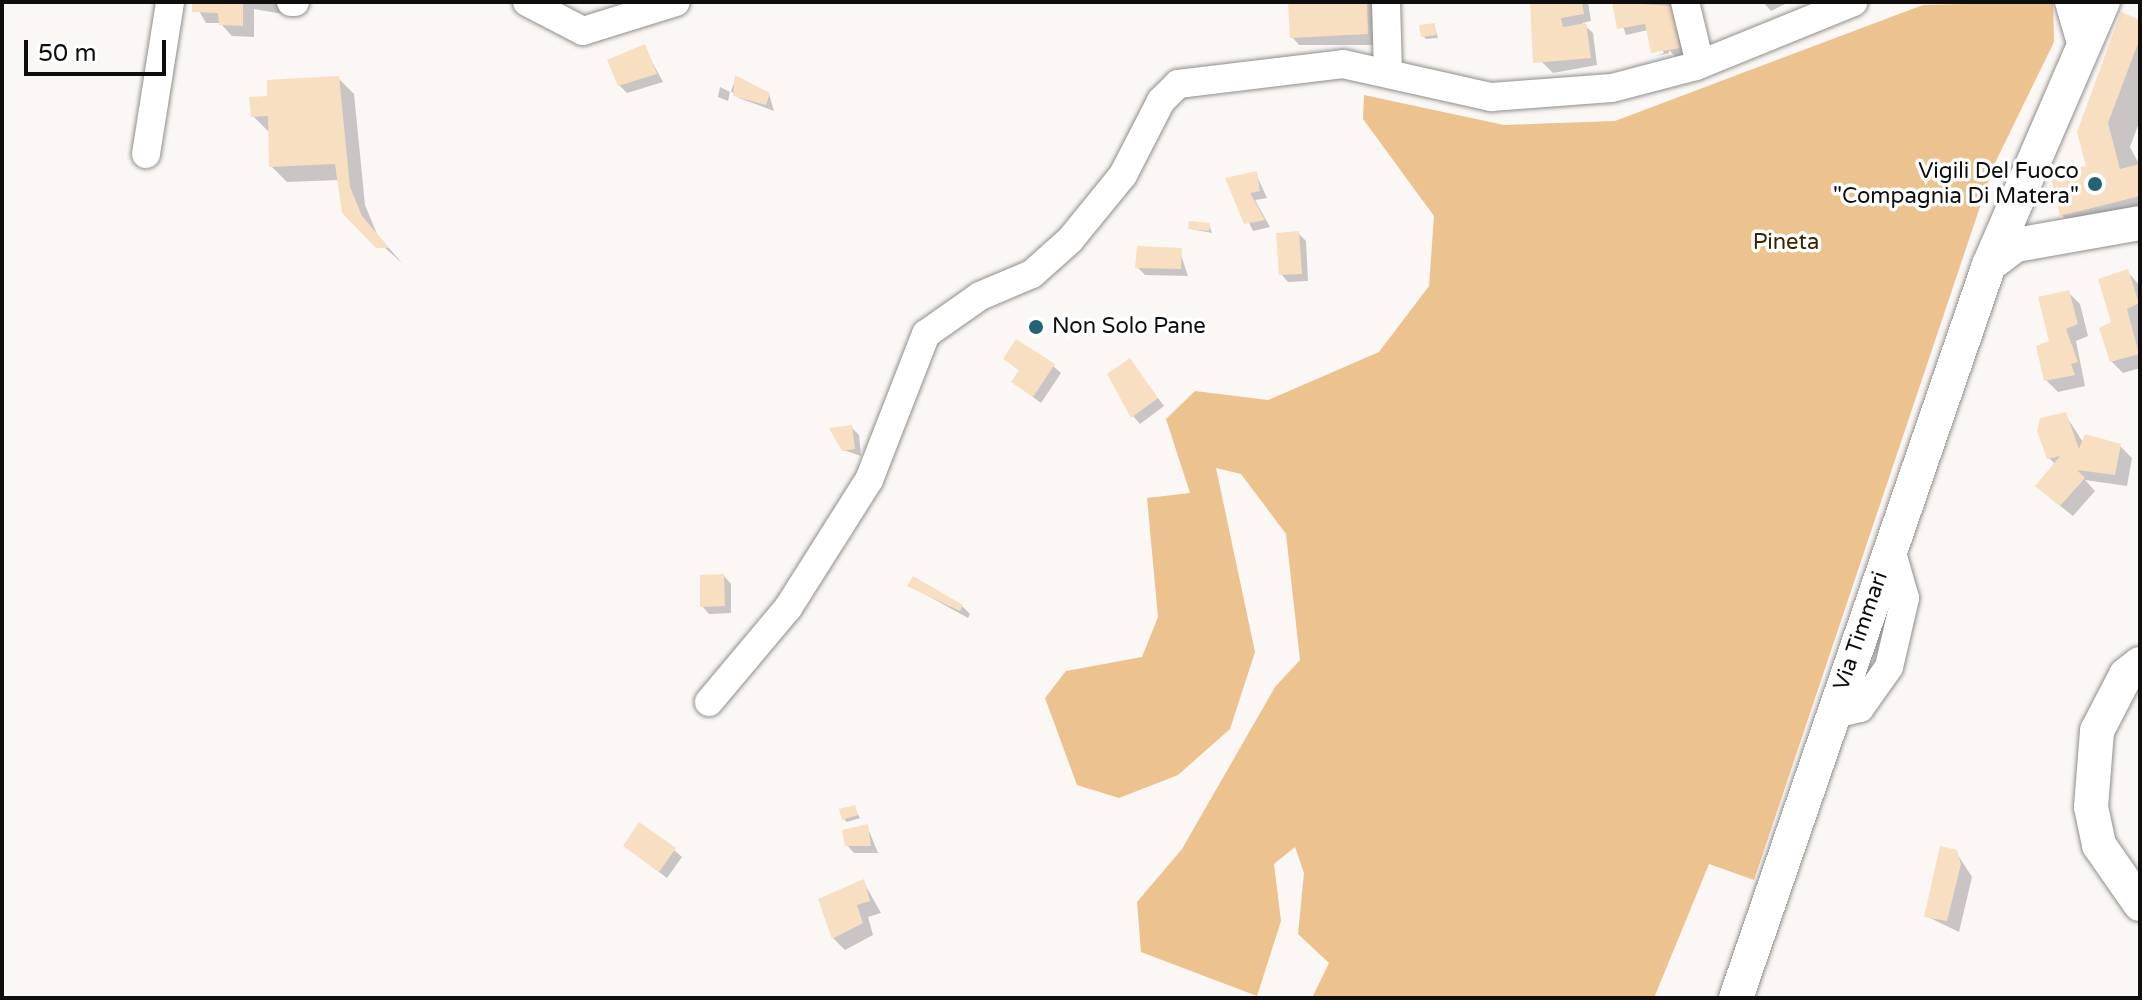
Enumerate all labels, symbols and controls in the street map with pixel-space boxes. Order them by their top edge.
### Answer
scale bar [28,24,170,74]
text: 50 m [38,39,96,68]
place label: Vigili Del Fuoco "Compagnia Di Matera" [1833,158,2079,210]
marker: Vigili Del Fuoco "Compagnia Di Matera" [2086,175,2104,193]
park label: Pineta [1753,230,1819,256]
place label: Non Solo Pane [1052,314,1206,340]
marker: Non Solo Pane [1027,318,1045,336]
street label: Via Timmari [1828,568,1894,694]

